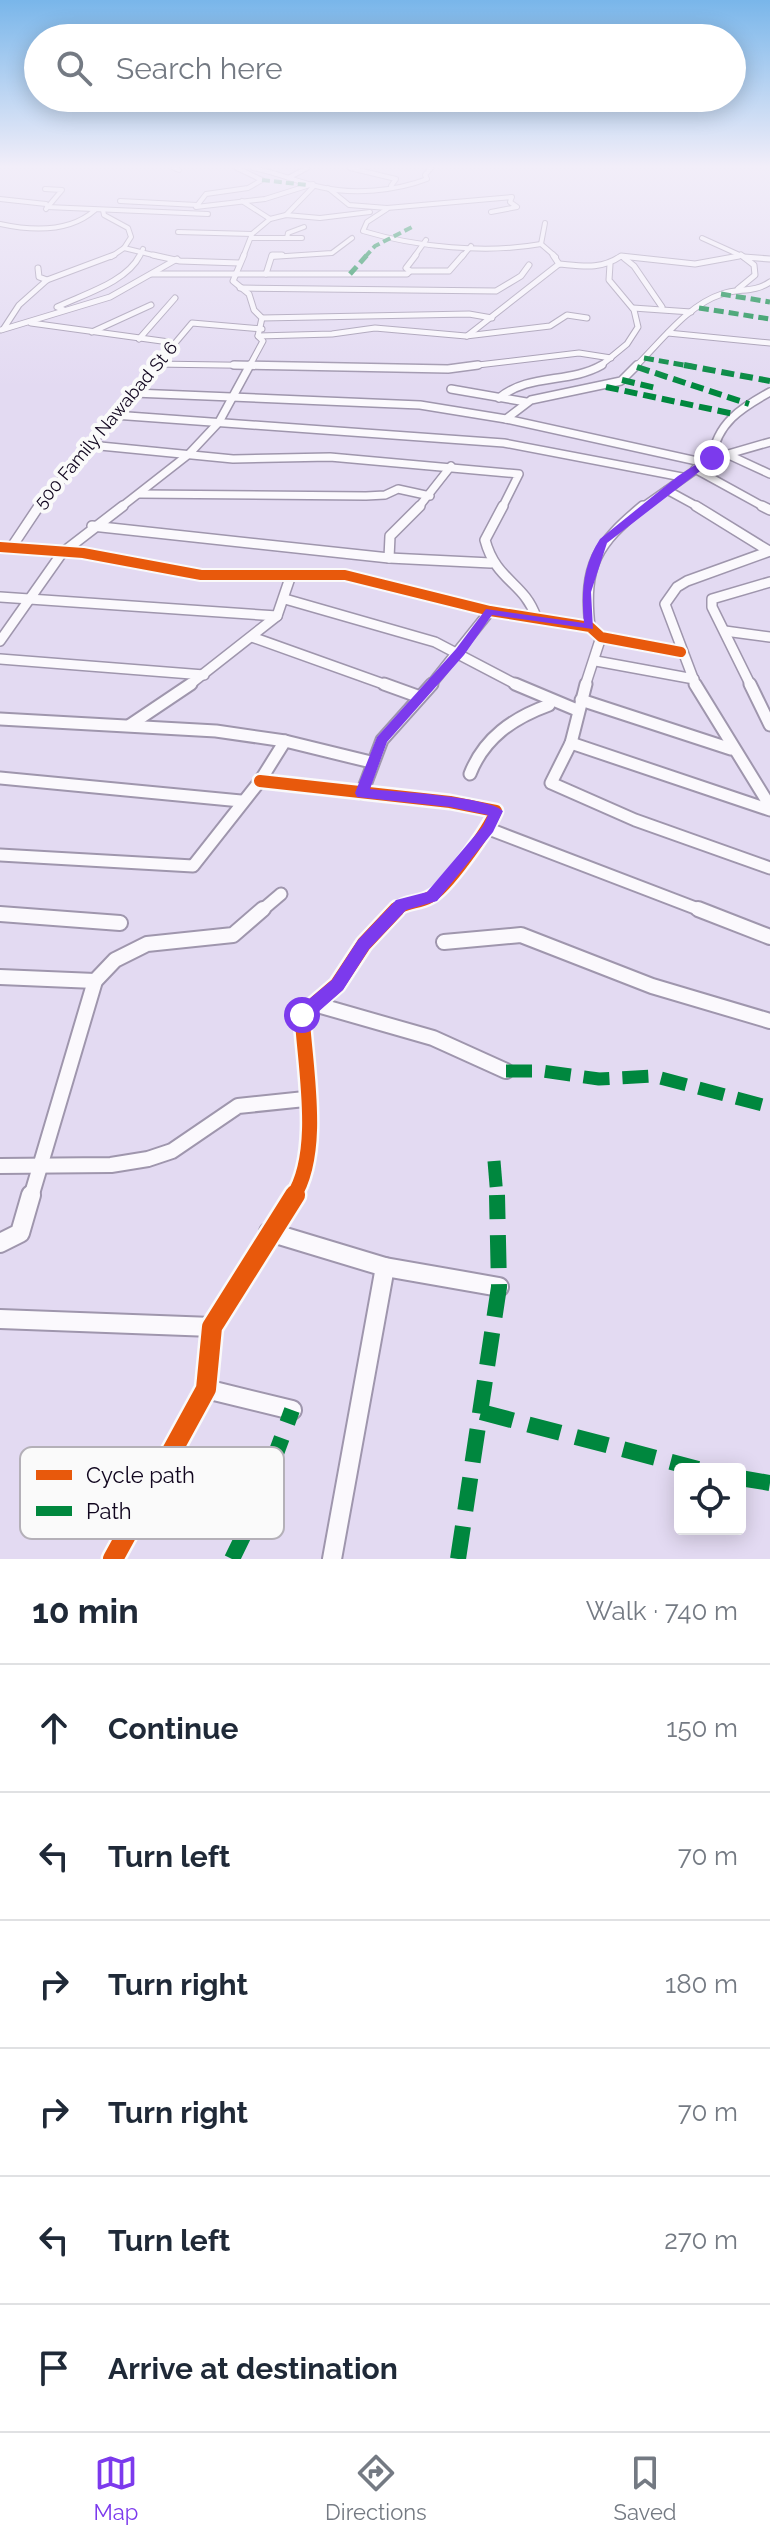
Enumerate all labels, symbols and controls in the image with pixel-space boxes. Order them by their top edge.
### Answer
search box [24,24,746,112]
icon: search [52,46,96,90]
text: Search here [116,51,283,86]
street label: 500 Family Nawabad St 6 [30,337,182,512]
route end [694,440,730,476]
route start [284,997,320,1033]
legend [20,1447,284,1539]
text: Cycle path [86,1462,195,1488]
map controls [674,1463,746,1535]
button: locate [674,1463,746,1535]
text: Path [86,1498,132,1524]
text: 10 min [32,1591,139,1631]
text: Walk · 740 m [586,1596,738,1626]
icon: ahead [32,1706,76,1750]
text: Continue [108,1711,239,1746]
text: 150 m [666,1713,738,1743]
icon: left [32,1834,76,1878]
text: Turn left [108,1839,230,1874]
text: 70 m [678,1841,738,1871]
icon: right [32,1962,76,2006]
text: Turn right [108,1967,248,2002]
text: 180 m [665,1969,738,1999]
icon: right [32,2090,76,2134]
text: Turn right [108,2095,248,2130]
text: 70 m [678,2097,738,2127]
icon: left [32,2218,76,2262]
text: Turn left [108,2223,230,2258]
text: 270 m [664,2225,738,2255]
icon: arrive [32,2346,76,2390]
text: Arrive at destination [108,2351,398,2386]
tab: Map [93,2451,138,2525]
tab: Directions [325,2451,427,2525]
tab: Saved [614,2451,677,2525]

